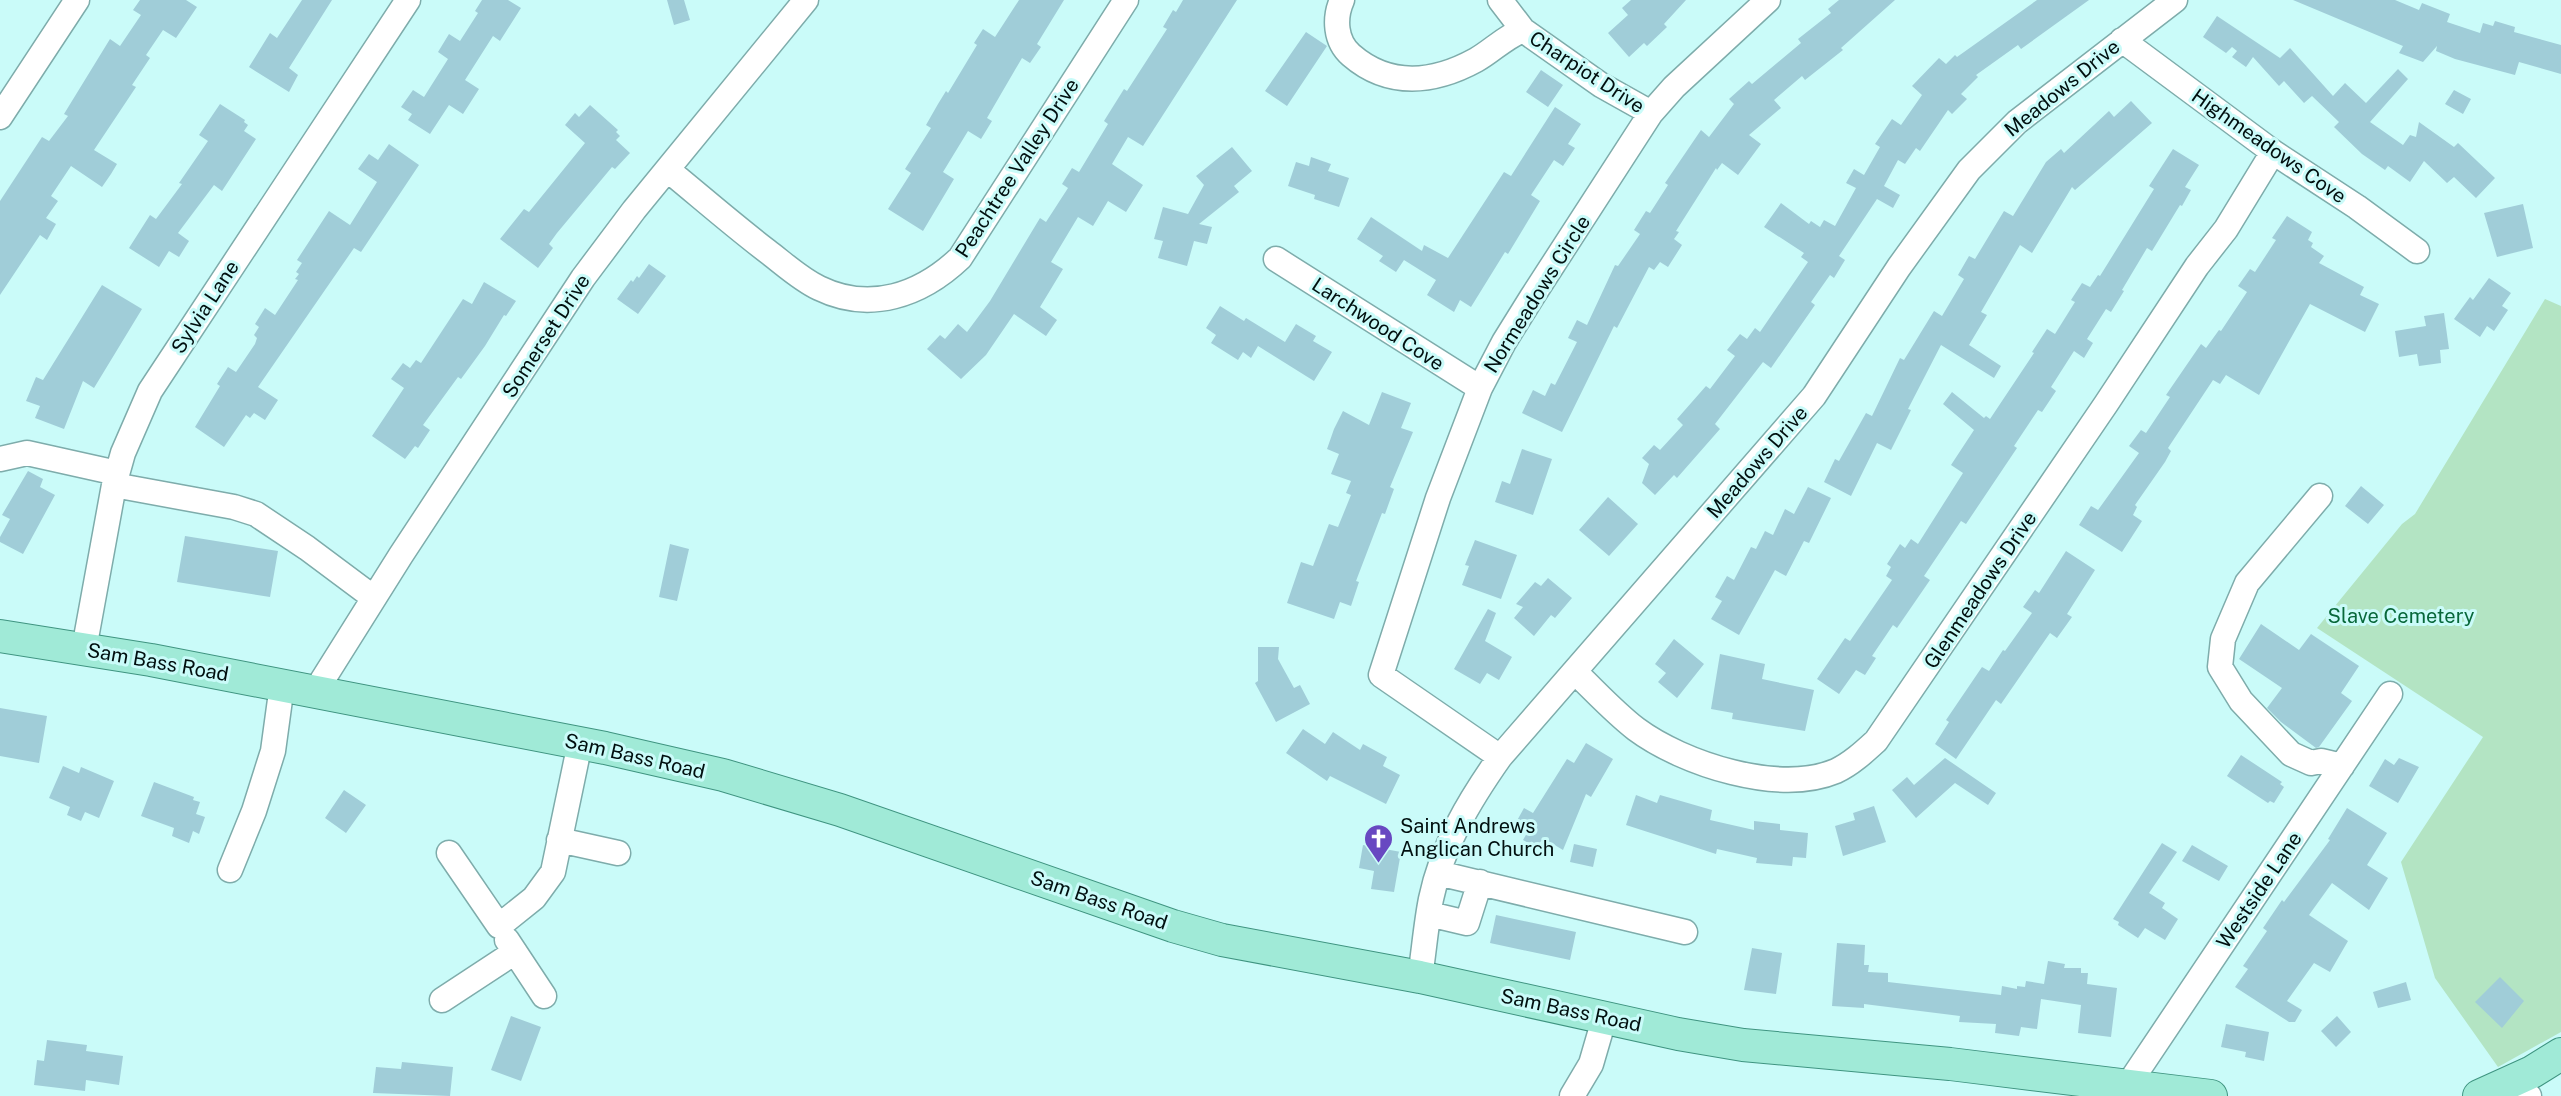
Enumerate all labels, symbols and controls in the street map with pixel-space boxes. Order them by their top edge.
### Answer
street label: Charpiot Drive [1525,26,1649,118]
street label: Meadows Drive [2000,34,2124,142]
street label: Peachtree Valley Drive [950,74,1084,262]
street label: Highmeadows Cove [2187,84,2351,208]
street label: Normeadows Circle [1479,211,1595,377]
street label: Sylvia Lane [166,256,244,358]
street label: Somerset Drive [497,270,595,402]
street label: Larchwood Cove [1307,272,1449,376]
street label: Meadows Drive [1702,401,1812,523]
street label: Glenmeadows Drive [1919,507,2041,673]
park label: Slave Cemetery [2328,604,2475,628]
street label: Sam Bass Road [85,638,231,686]
street label: Sam Bass Road [562,728,708,784]
place label: Saint Andrews Anglican Church [1400,814,1554,861]
church icon: Saint Andrews Anglican Church [1363,822,1395,864]
street label: Westside Lane [2211,827,2307,953]
street label: Sam Bass Road [1027,865,1171,935]
street label: Sam Bass Road [1498,983,1644,1037]

